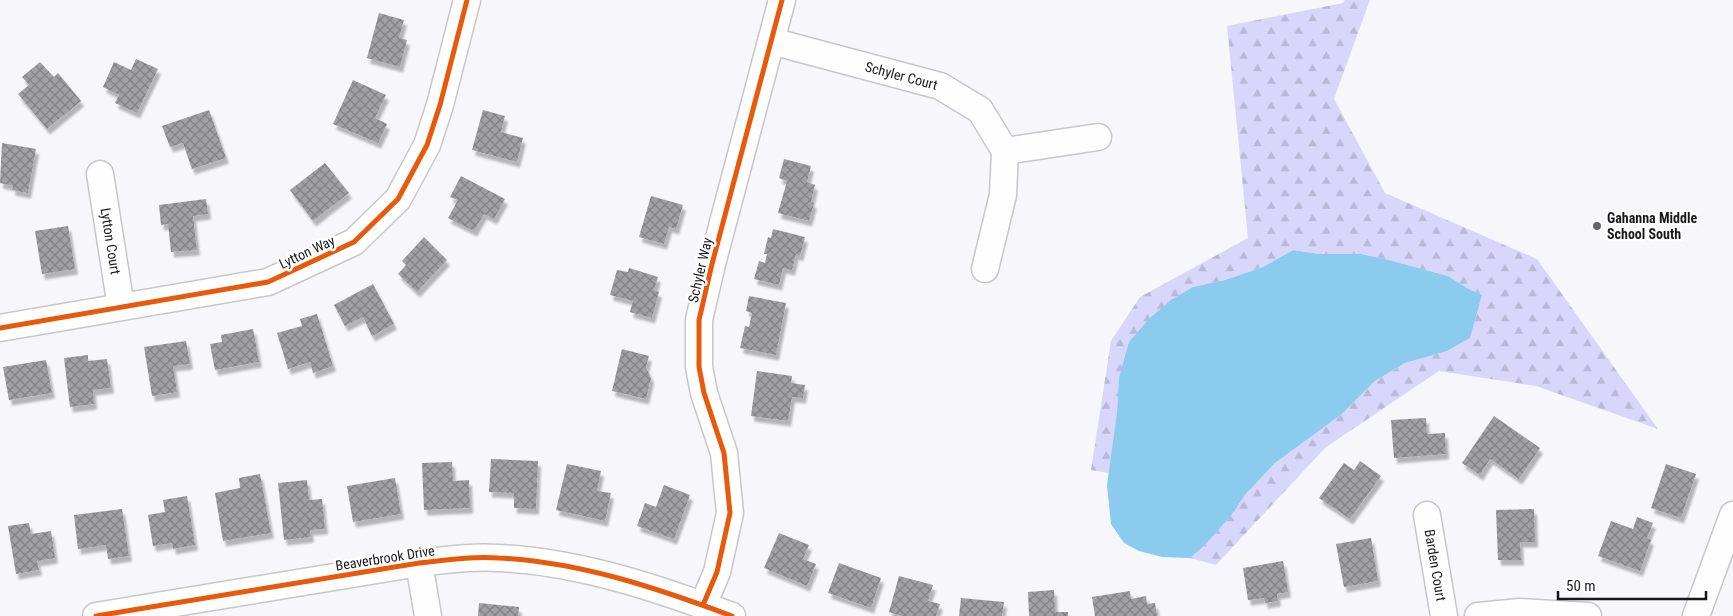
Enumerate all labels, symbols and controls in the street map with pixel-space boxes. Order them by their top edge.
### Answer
street label: Schyler Court [864,58,939,93]
street label: Lytton Court [97,207,124,276]
place label: Gahanna Middle School South [1607,210,1697,242]
marker: Gahanna Middle School South [1591,220,1603,232]
street label: Lytton Way [277,232,338,272]
street label: Schyler Way [685,236,715,304]
street label: Barden Court [1422,528,1449,602]
street label: Beaverbrook Drive [334,542,436,574]
scale bar [1558,568,1706,600]
text: 50 m [1566,577,1596,595]

